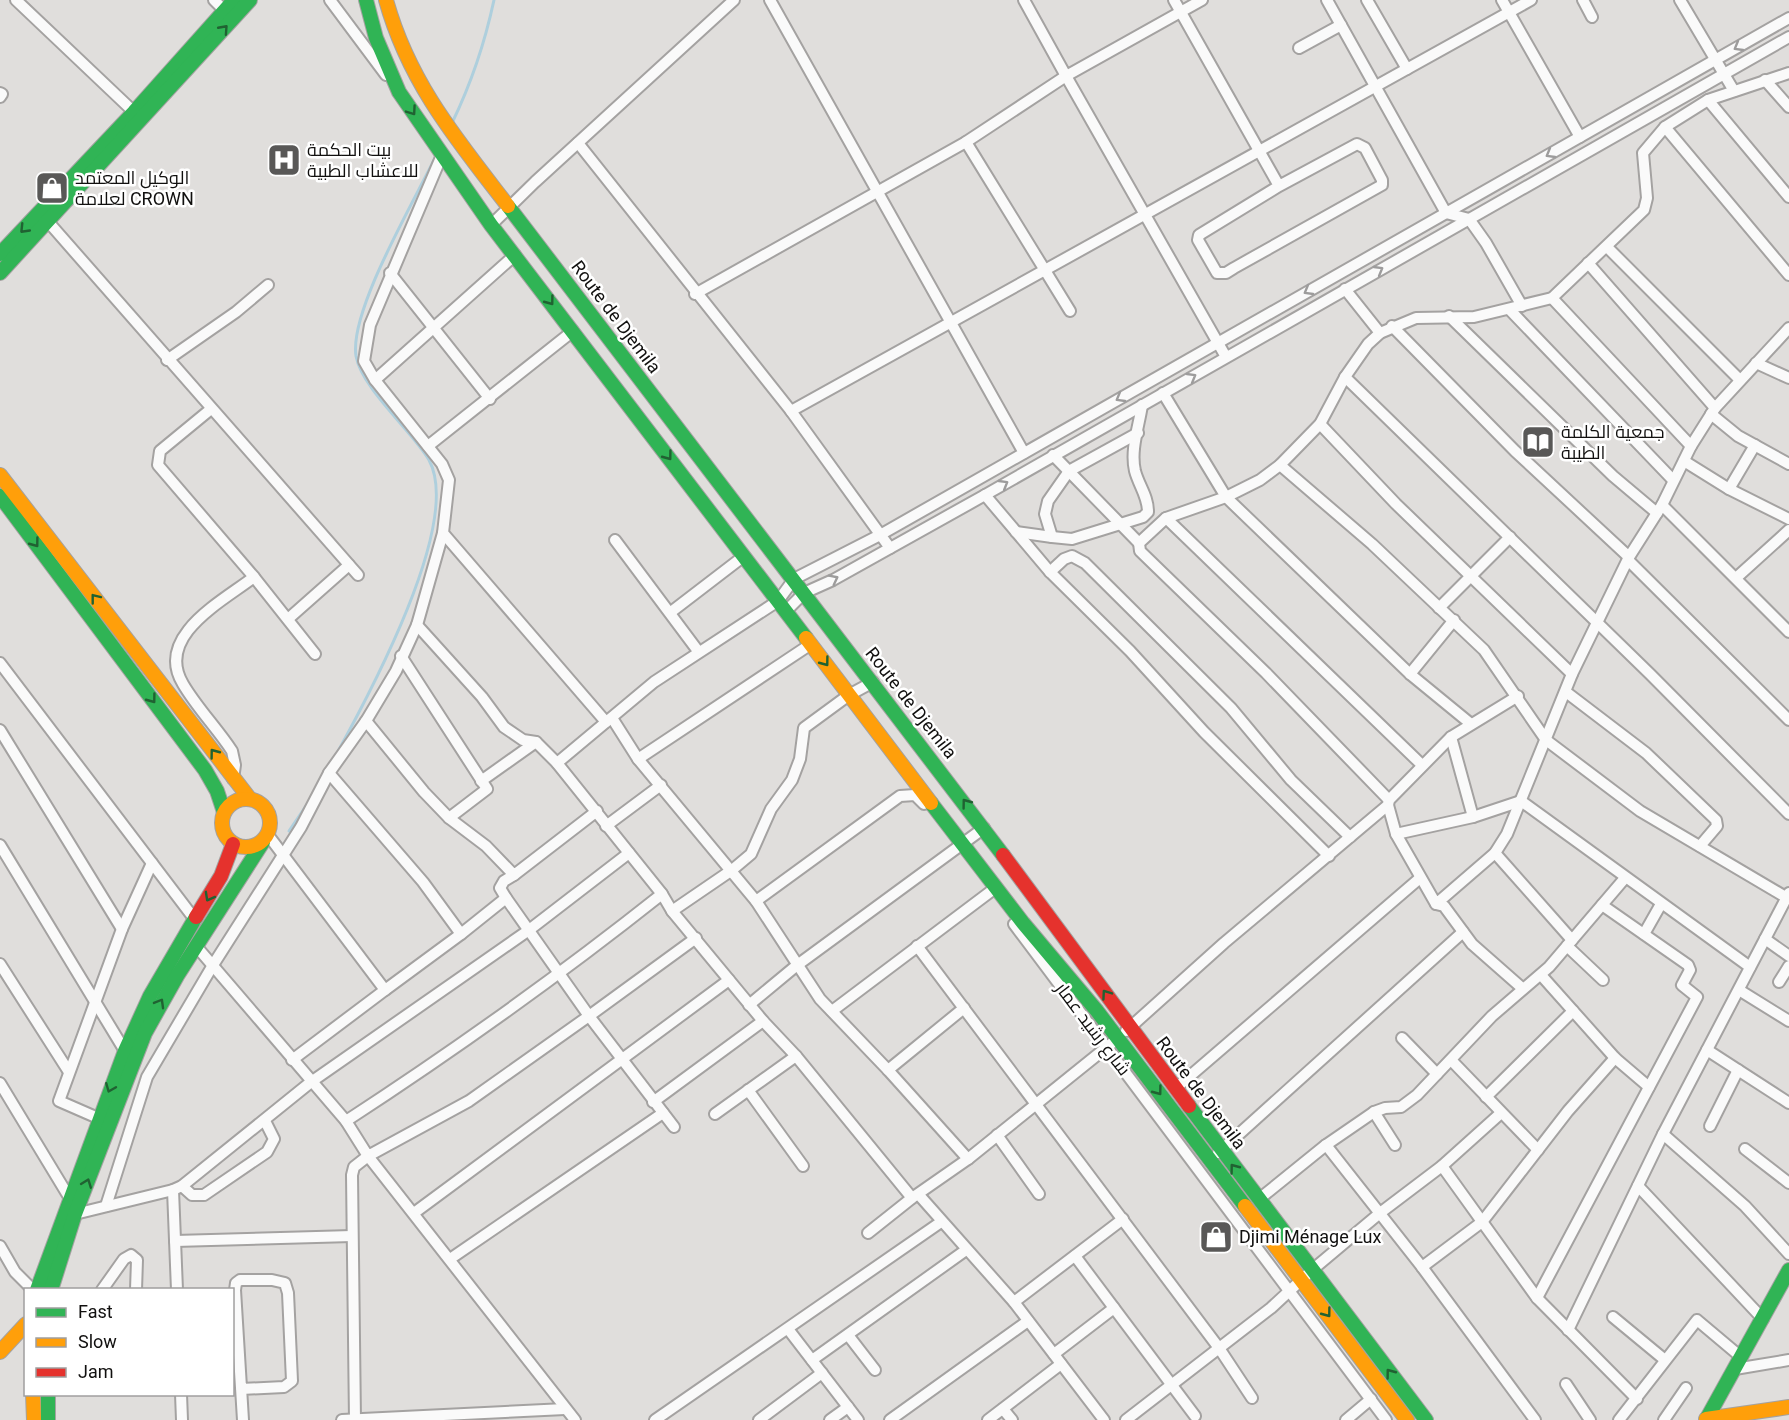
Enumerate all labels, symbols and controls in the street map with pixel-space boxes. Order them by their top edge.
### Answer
one-way arrow [217,25,228,36]
one-way arrow [1734,39,1744,51]
one-way arrow [405,105,416,116]
place label: بيت الحكمة للاعشاب الطبية [307,139,418,181]
hospital icon: بيت الحكمة للاعشاب الطبية [266,142,302,178]
one-way arrow [1546,146,1557,158]
place label: الوكيل المعتمد لعلامة CROWN [75,167,194,209]
shop icon: الوكيل المعتمد لعلامة CROWN [34,170,70,206]
one-way arrow [20,222,31,232]
street label: Route de Djemila [567,256,666,377]
one-way arrow [1373,266,1384,277]
one-way arrow [1304,284,1314,296]
one-way arrow [543,295,554,306]
one-way arrow [1186,373,1196,384]
one-way arrow [1116,391,1126,402]
place label: جمعية الكلمة الطيبة [1561,421,1664,463]
library icon: جمعية الكلمة الطيبة [1520,424,1556,460]
one-way arrow [661,450,672,461]
one-way arrow [998,479,1008,491]
one-way arrow [28,536,39,547]
one-way arrow [828,575,839,587]
one-way arrow [92,594,103,605]
street label: Route de Djemila [861,643,961,762]
one-way arrow [817,655,828,666]
one-way arrow [145,693,156,704]
one-way arrow [210,748,221,759]
one-way arrow [962,799,973,810]
one-way arrow [205,891,217,901]
street label: شارع رشيد عمار [1049,977,1135,1081]
one-way arrow [1102,990,1113,1001]
one-way arrow [153,998,165,1009]
street label: Route de Djemila [1152,1032,1251,1153]
one-way arrow [105,1082,117,1093]
one-way arrow [1150,1085,1161,1096]
one-way arrow [1231,1163,1242,1174]
one-way arrow [80,1178,92,1189]
shop icon: Djimi Ménage Lux [1198,1219,1234,1255]
place label: Djimi Ménage Lux [1239,1226,1381,1247]
legend [24,1288,234,1396]
text: Fast [78,1301,113,1322]
one-way arrow [1320,1307,1331,1318]
text: Slow [78,1331,117,1352]
text: Jam [78,1361,114,1382]
one-way arrow [1387,1369,1398,1380]

